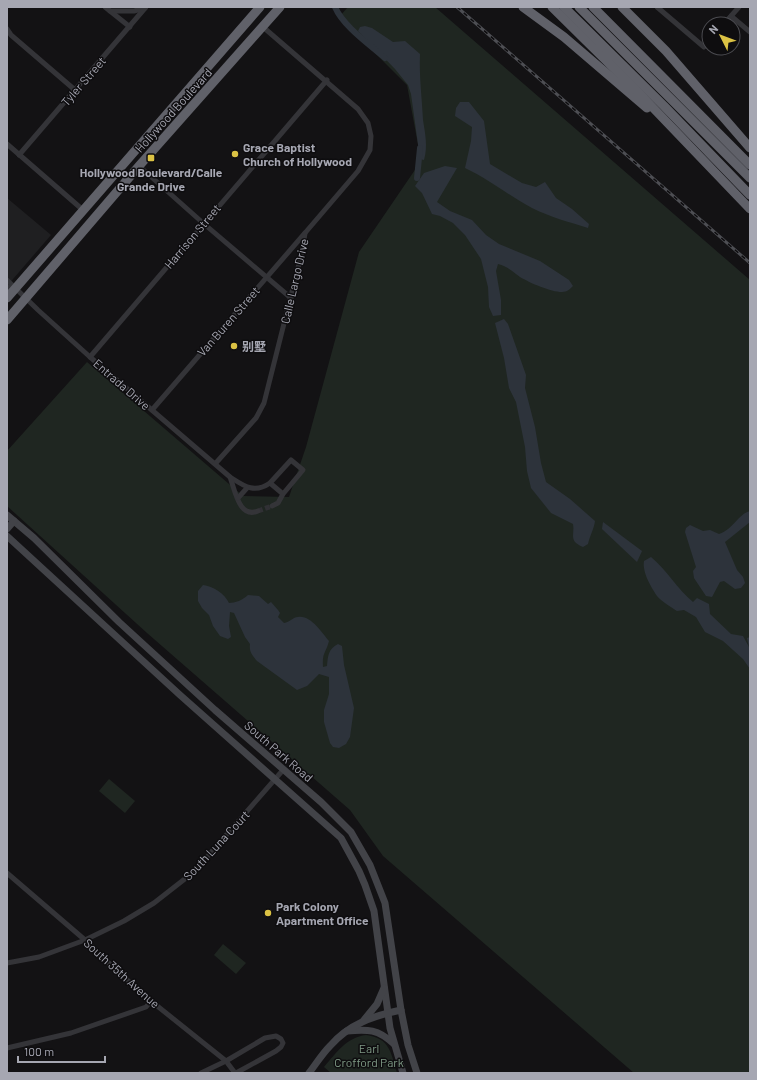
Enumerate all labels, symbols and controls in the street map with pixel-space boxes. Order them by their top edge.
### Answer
north arrow [701,16,741,56]
text: N [706,22,720,36]
street label: Tyler Street [58,54,108,108]
street label: Hollywood Boulevard [132,65,214,155]
place label: Grace Baptist Church of Hollywood [243,140,352,168]
marker: Grace Baptist Church of Hollywood [230,149,240,159]
marker: Hollywood Boulevard/Calle Grande Drive [146,153,156,163]
place label: Hollywood Boulevard/Calle Grande Drive [80,165,223,193]
street label: Harrison Street [161,201,223,271]
street label: Calle Largo Drive [277,237,311,325]
street label: Van Buren Street [194,283,262,359]
place label: 别墅 [242,339,266,353]
marker: 别墅 [229,341,239,351]
street label: Entrada Drive [91,356,153,412]
street label: South Park Road [242,718,316,784]
street label: South Luna Court [180,807,252,883]
place label: Park Colony Apartment Office [276,899,369,927]
marker: Park Colony Apartment Office [263,908,273,918]
street label: South 35th Avenue [81,935,163,1011]
scale bar [18,1038,105,1064]
park label: Earl Crofford Park [334,1041,404,1069]
text: 100 m [24,1044,54,1058]

